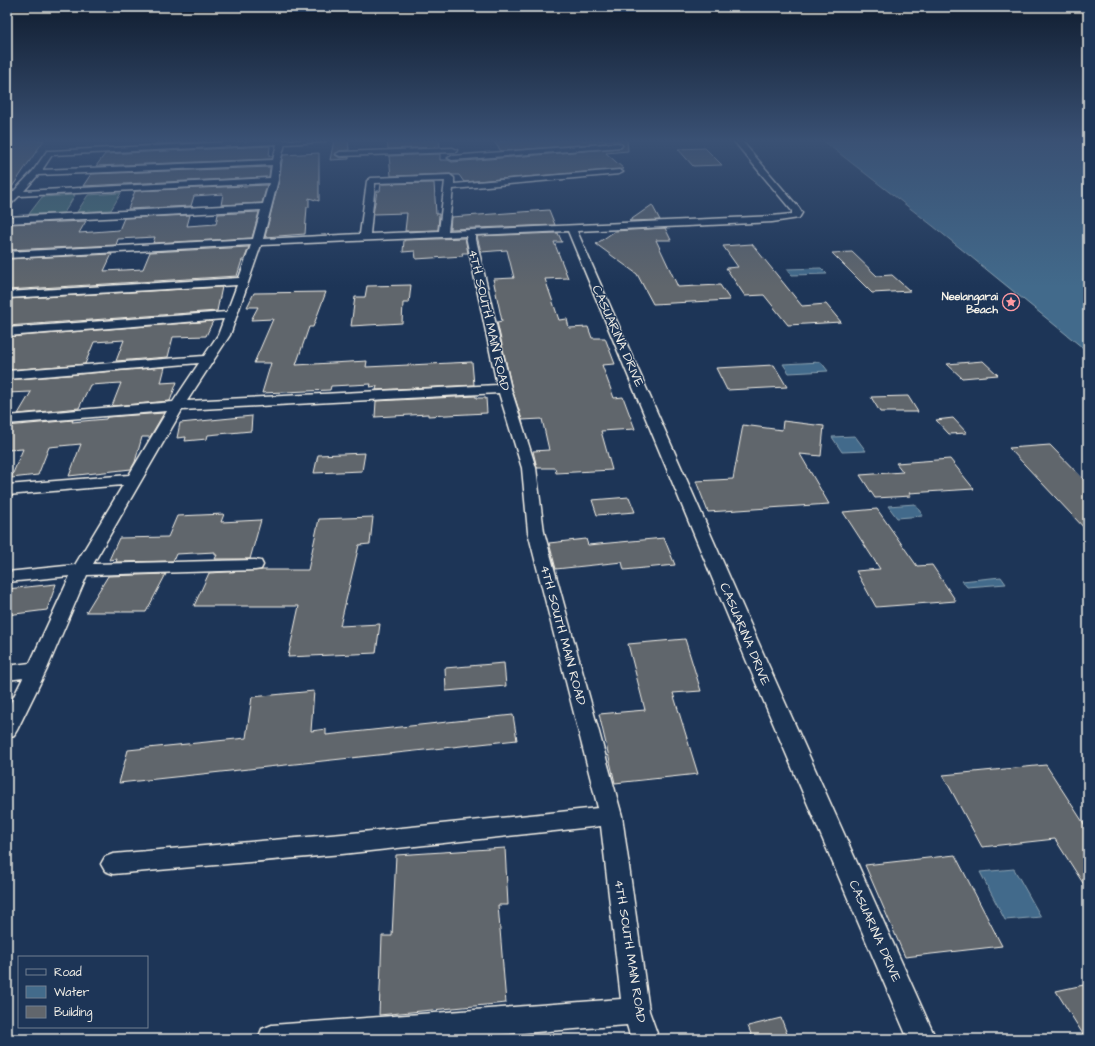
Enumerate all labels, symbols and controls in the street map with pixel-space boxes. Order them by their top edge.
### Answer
street label: 4TH SOUTH MAIN ROAD [464,247,514,393]
street label: CASUARINA DRIVE [587,282,649,390]
place label: Neelangarai Beach [942,289,999,317]
place icon: Neelangarai Beach [1001,292,1021,312]
street label: 4TH SOUTH MAIN ROAD [536,563,591,708]
street label: CASUARINA DRIVE [715,580,775,688]
street label: CASUARINA DRIVE [844,877,906,985]
street label: 4TH SOUTH MAIN ROAD [610,878,650,1024]
legend [18,956,148,1028]
text: Road [54,964,82,981]
text: Water [54,984,90,1001]
text: Building [54,1004,92,1022]

